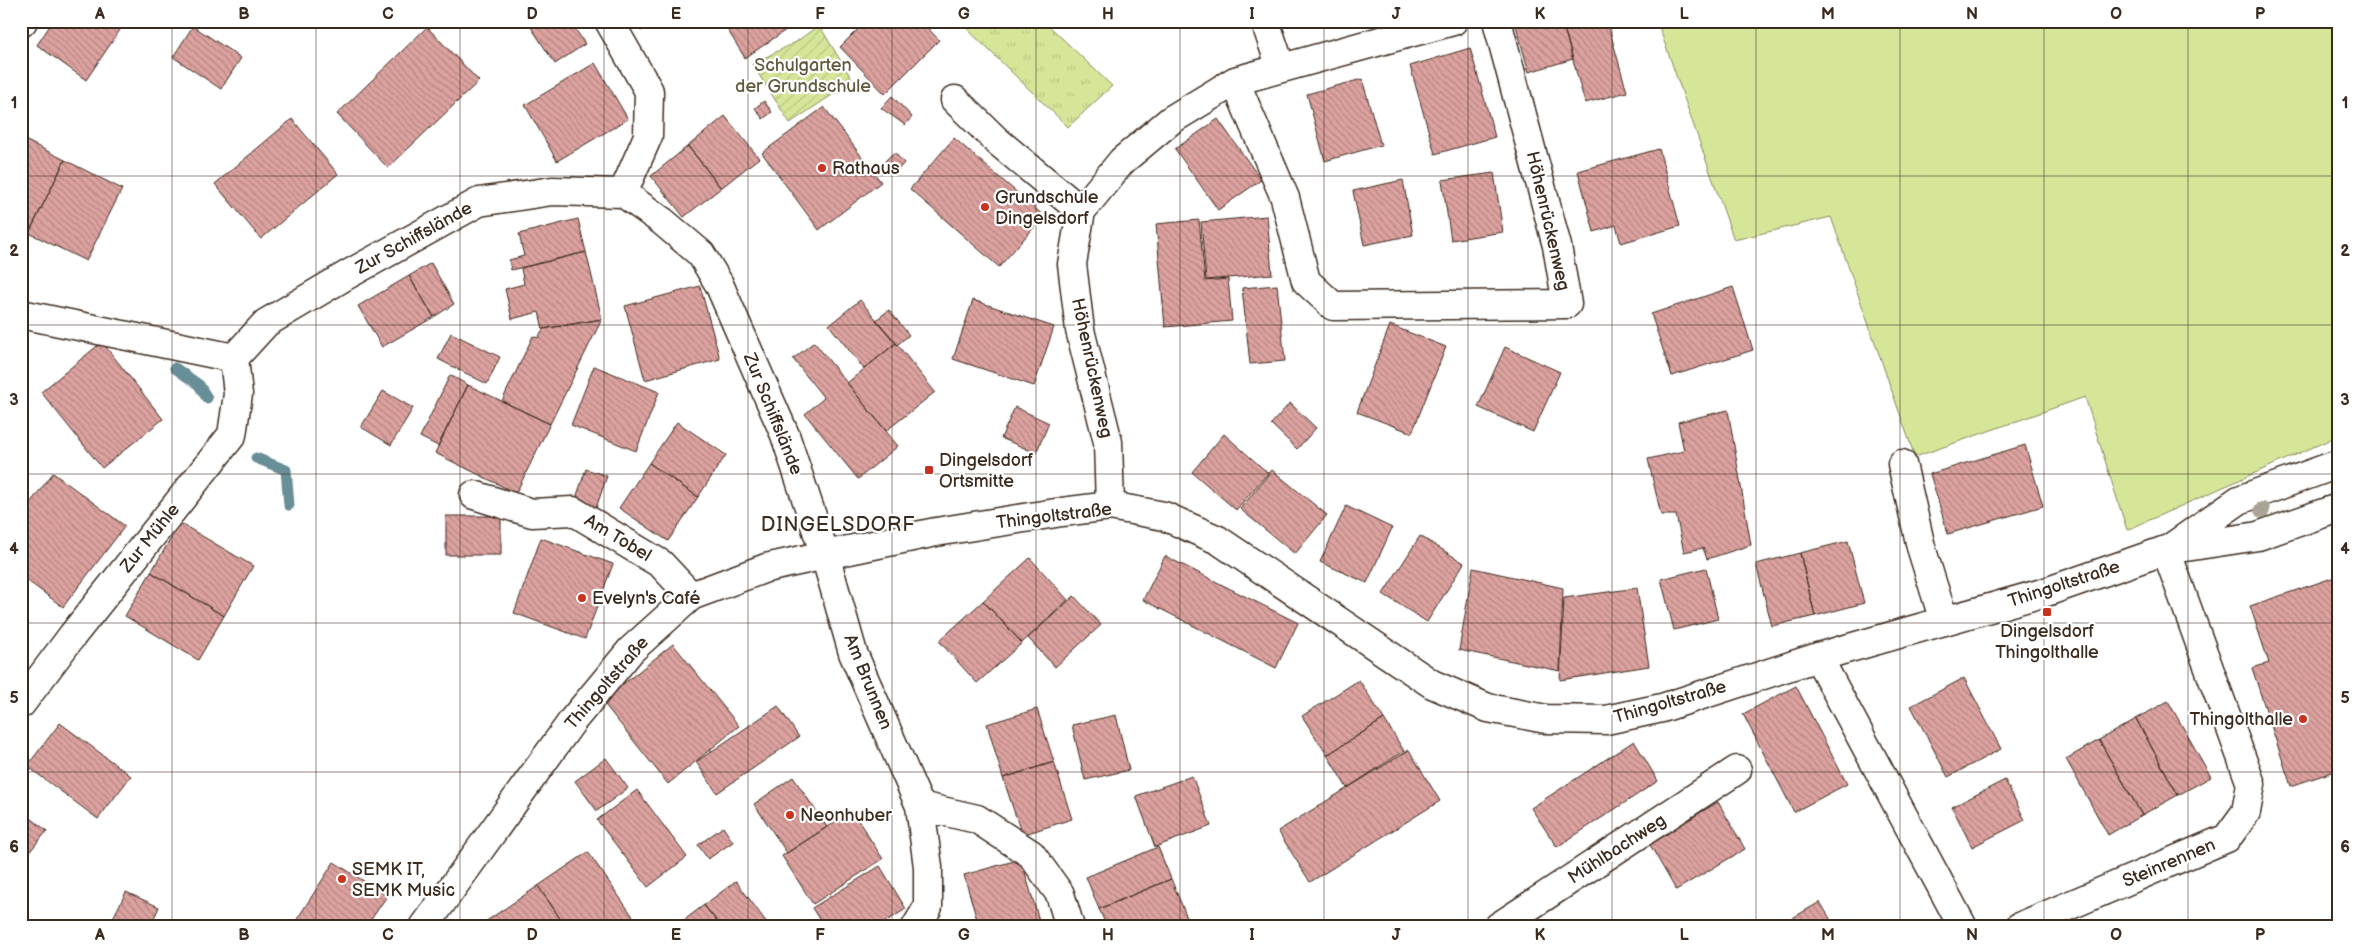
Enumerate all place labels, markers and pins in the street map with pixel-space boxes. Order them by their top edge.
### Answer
place label: Rathaus [832,158,900,179]
marker: Rathaus [816,162,828,174]
place label: Grundschule Dingelsdorf [995,187,1099,229]
marker: Grundschule Dingelsdorf [979,201,991,213]
place label: Dingelsdorf Ortsmitte [939,450,1034,492]
marker: Dingelsdorf Ortsmitte [923,464,935,476]
place label: Evelyn's Café [592,588,700,609]
marker: Evelyn's Café [576,592,588,604]
marker: Dingelsdorf Thingolthalle [2041,606,2053,618]
place label: Dingelsdorf Thingolthalle [1995,621,2099,663]
place label: Thingolthalle [2189,709,2293,730]
marker: Thingolthalle [2297,713,2309,725]
place label: Neonhuber [800,805,892,826]
marker: Neonhuber [784,809,796,821]
place label: SEMK IT, SEMK Music [352,859,455,901]
marker: SEMK IT, SEMK Music [336,873,348,885]

